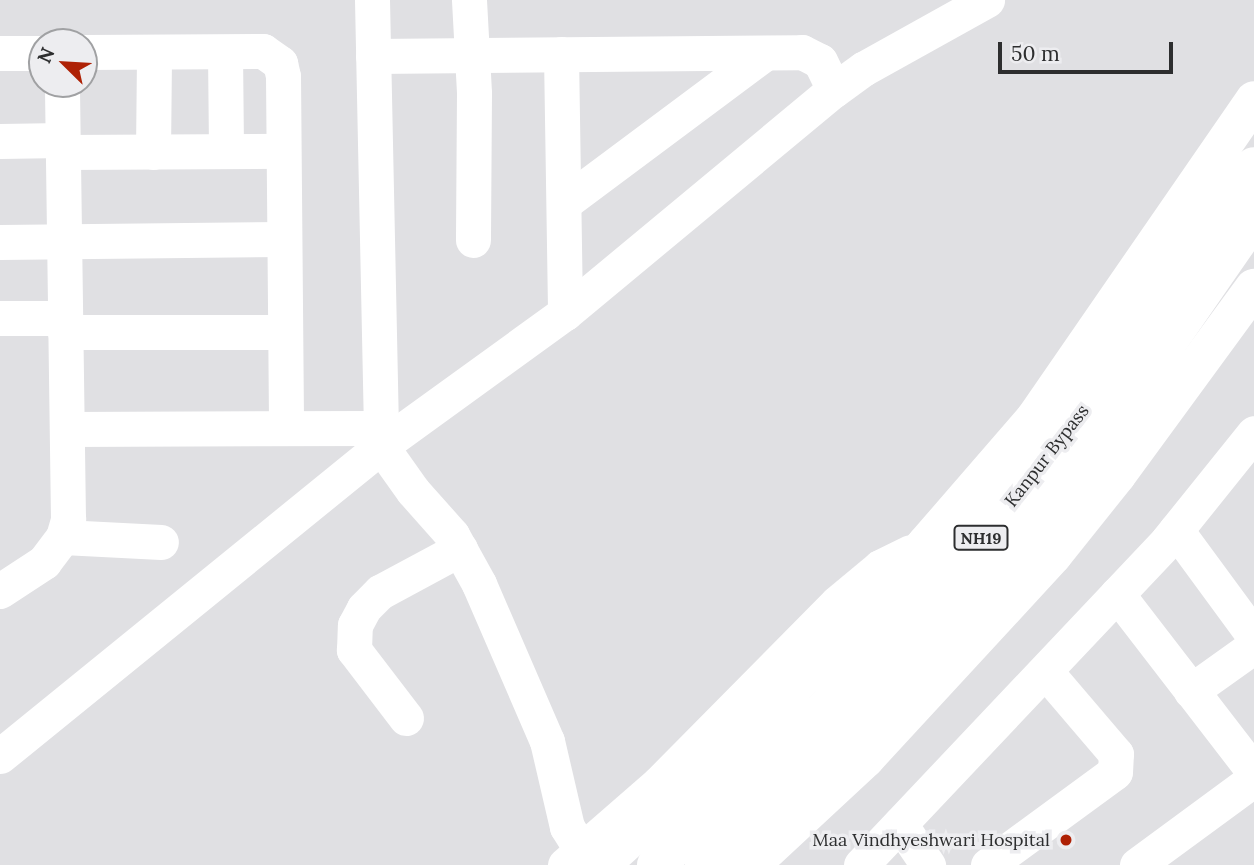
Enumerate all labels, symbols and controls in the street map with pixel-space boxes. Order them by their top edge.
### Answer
north arrow [28,28,98,98]
scale bar [1002,28,1177,72]
text: 50 m [1011,40,1060,67]
text: N [32,44,60,67]
street label: Kanpur Bypass [1000,401,1094,511]
road number: NH19 [953,526,1009,551]
place label: Maa Vindhyeshwari Hospital [812,829,1050,851]
marker: Maa Vindhyeshwari Hospital [1056,830,1076,850]

